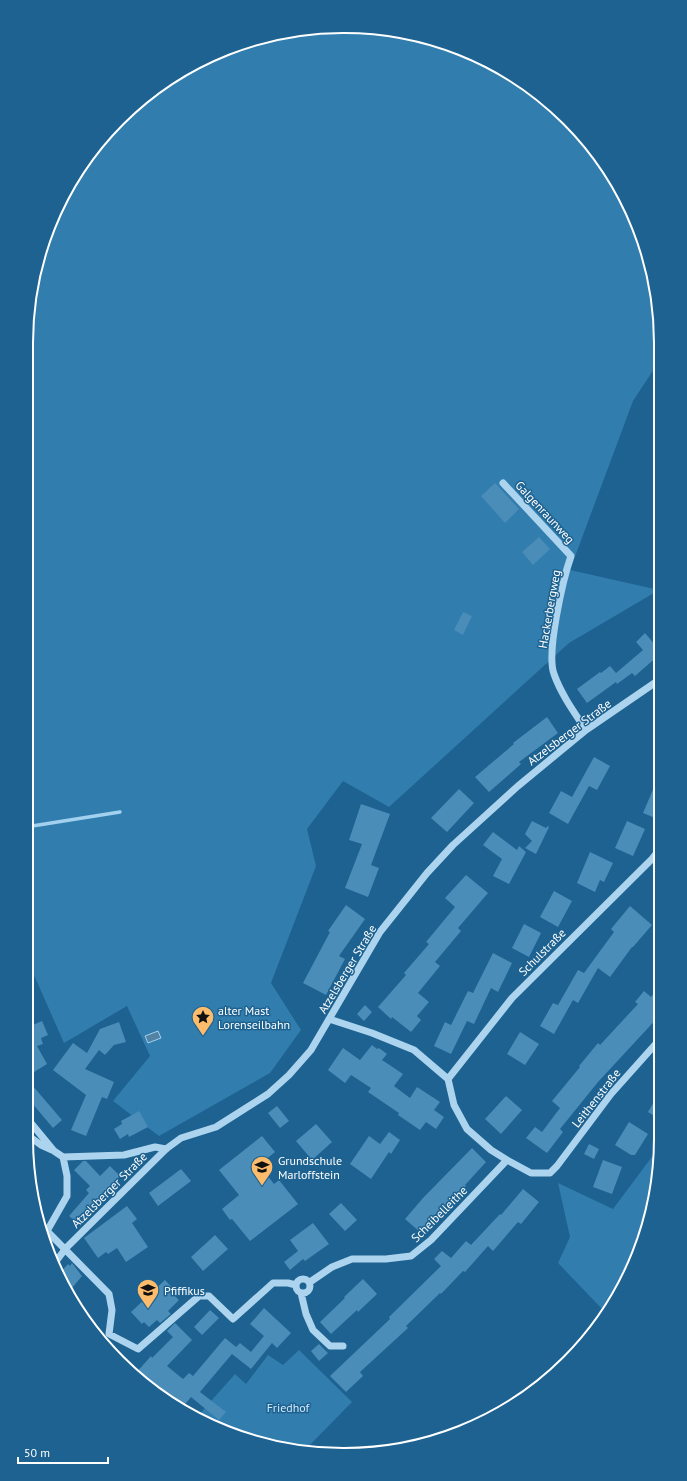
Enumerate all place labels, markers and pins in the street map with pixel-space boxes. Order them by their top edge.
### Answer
place label: alter Mast Lorenseilbahn [218,1003,290,1032]
place icon: alter Mast Lorenseilbahn [190,1004,216,1037]
place label: Grundschule Marloffstein [278,1153,342,1182]
school or university icon: Grundschule Marloffstein [249,1154,275,1187]
school or university icon: Pfiffikus [135,1277,161,1310]
place label: Pfiffikus [164,1283,205,1298]

